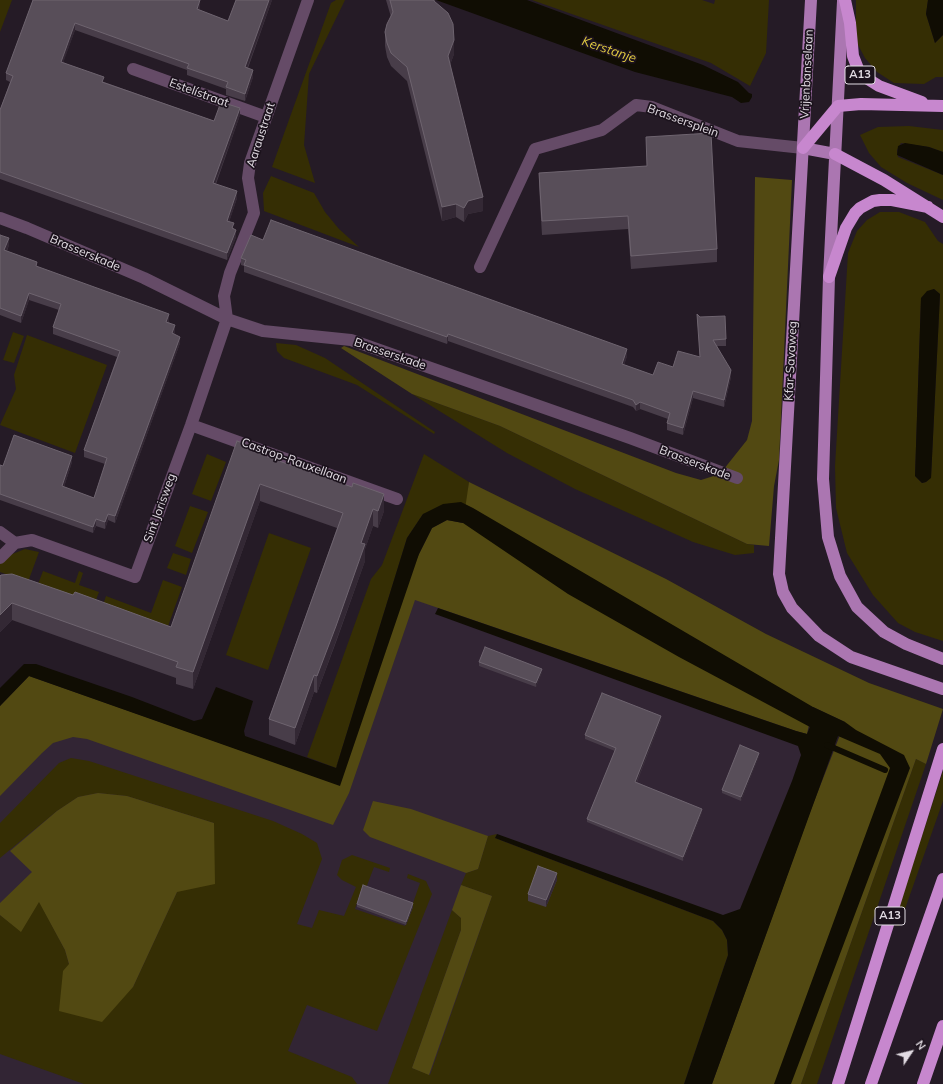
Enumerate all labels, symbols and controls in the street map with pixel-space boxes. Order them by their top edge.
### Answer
street label: Vrijenbanselaan [797,29,817,119]
water label: Kerstanje [580,33,638,67]
road number: A13 [845,66,875,84]
street label: Estelístraat [167,76,231,110]
street label: Aaraustraat [244,101,278,169]
street label: Brassersplein [645,101,721,141]
street label: Brasserskade [47,232,123,274]
street label: Kfar-Savaweg [782,321,800,401]
street label: Brasserskade [352,335,428,373]
street label: Castrop-Rauxellaan [239,435,349,487]
street label: Brasserskade [657,443,733,483]
street label: Sint Jorisweg [141,471,179,545]
road number: A13 [875,907,905,925]
north arrow [891,1032,931,1072]
text: N [913,1038,929,1053]

